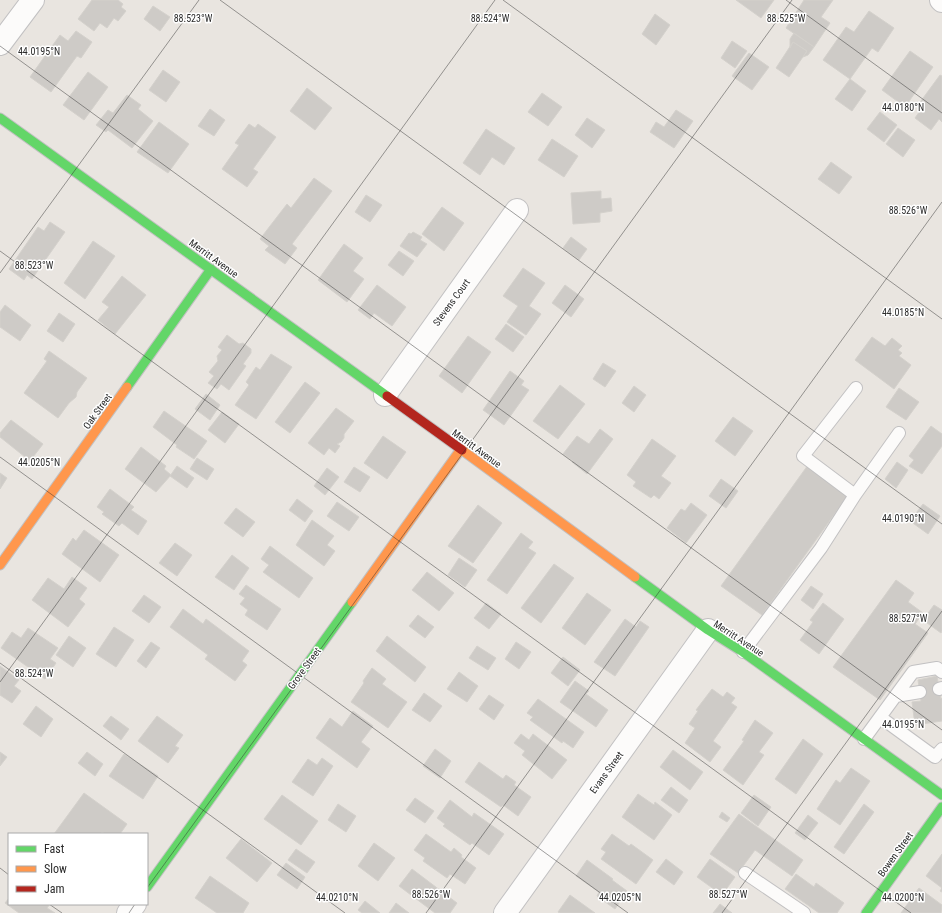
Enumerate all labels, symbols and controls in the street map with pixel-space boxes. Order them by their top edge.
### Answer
text: 88.523°W [174,13,213,24]
text: 88.524°W [471,13,510,24]
text: 88.525°W [767,13,806,24]
text: 44.0195°N [18,46,60,57]
text: 44.0180°N [882,102,924,113]
text: 88.526°W [889,205,928,216]
street label: Merritt Avenue [187,237,241,280]
text: 88.523°W [15,260,54,271]
street label: Stevens Court [431,277,472,328]
text: 44.0185°N [882,307,924,318]
street label: Oak Street [81,391,114,431]
street label: Merritt Avenue [450,427,504,470]
text: 44.0205°N [18,457,60,468]
text: 44.0190°N [882,513,924,524]
text: 88.527°W [889,613,928,624]
street label: Merritt Avenue [712,618,766,659]
street label: Grove Street [286,645,323,691]
text: 88.524°W [15,668,54,679]
text: 44.0195°N [882,719,924,730]
street label: Evans Street [588,749,625,795]
street label: Bowen Street [876,830,915,879]
legend [8,833,148,905]
text: Fast [44,842,65,856]
text: Slow [44,862,67,876]
text: Jam [44,882,65,896]
text: 88.526°W [412,889,451,900]
text: 88.527°W [709,889,748,900]
text: 44.0210°N [316,892,358,903]
text: 44.0205°N [599,892,641,903]
text: 44.0200°N [882,892,924,903]

